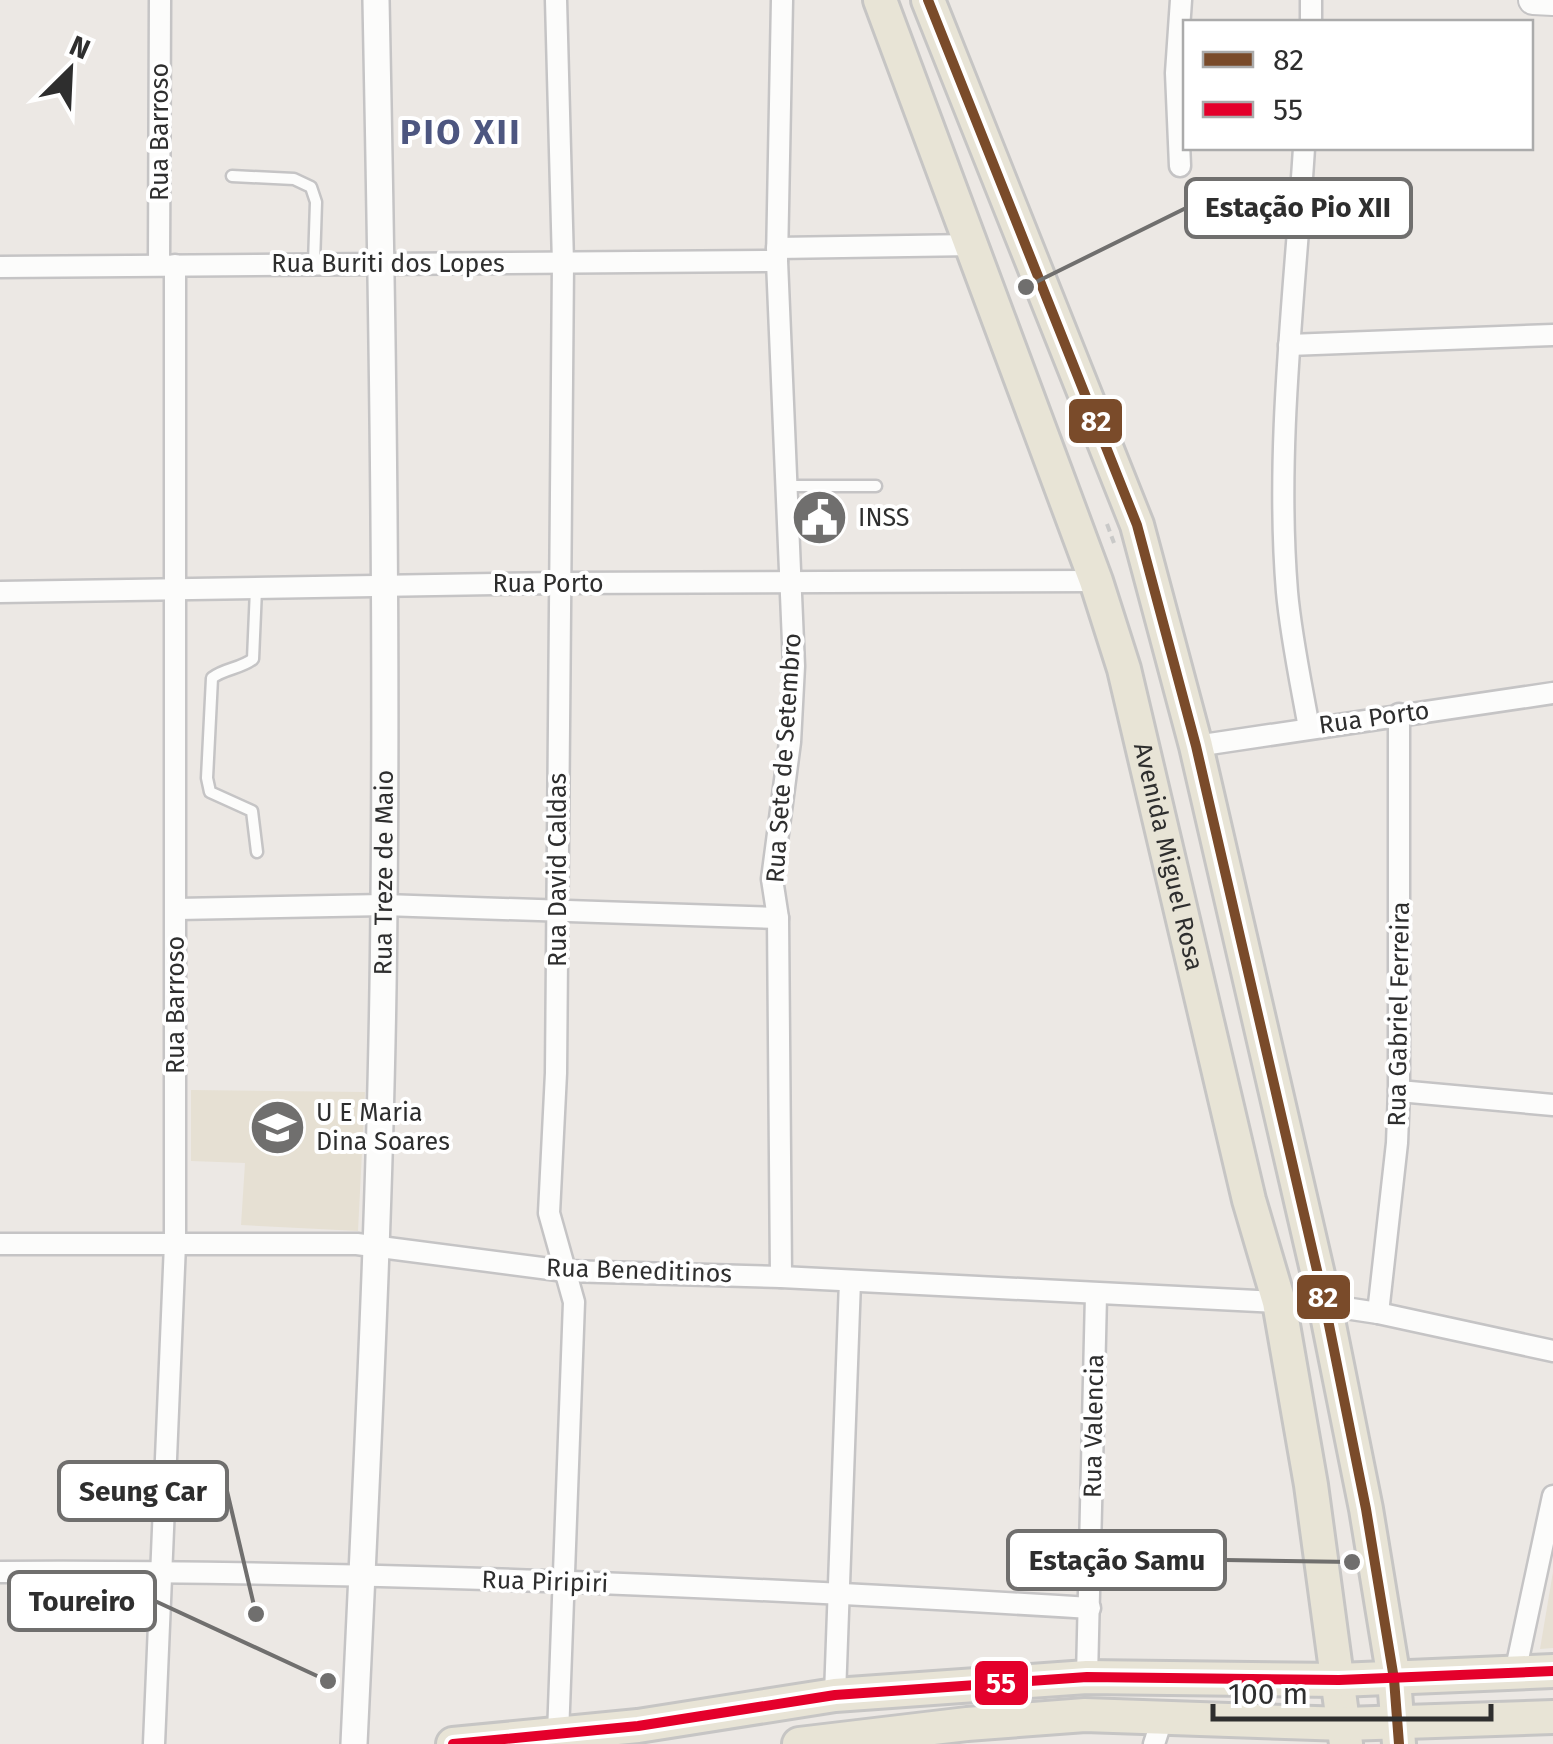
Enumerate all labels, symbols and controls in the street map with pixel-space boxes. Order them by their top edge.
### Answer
north arrow [20,20,120,120]
legend [1183,20,1533,150]
text: N [65,29,95,66]
text: 82 [1273,42,1304,78]
street label: Rua Barroso [145,63,175,201]
text: 55 [1273,92,1303,128]
district label: PIO XII [400,111,522,153]
callout: Estação Pio XII [1186,179,1411,237]
text: Estação Pio XII [1205,191,1391,224]
street label: Rua Buriti dos Lopes [271,249,505,279]
line badge: 82 [1067,397,1124,445]
text: 82 [1081,405,1111,438]
public building icon: INSS [789,488,849,548]
place label: INSS [858,503,909,533]
street label: Rua Porto [492,569,604,599]
street label: Rua Sete de Setembro [760,632,808,884]
street label: Rua Porto [1317,695,1431,741]
street label: Avenida Miguel Rosa [1127,740,1209,973]
street label: Rua Treze de Maio [368,770,400,976]
street label: Rua David Caldas [543,773,573,967]
street label: Rua Gabriel Ferreira [1382,901,1416,1127]
street label: Rua Barroso [161,936,191,1074]
school or university icon: U E Maria Dina Soares [247,1097,307,1157]
place label: U E Maria Dina Soares [316,1098,450,1157]
street label: Rua Beneditinos [546,1253,732,1289]
line badge: 82 [1295,1273,1352,1321]
text: 82 [1308,1281,1338,1314]
street label: Rua Valencia [1078,1354,1110,1498]
callout: Seung Car [59,1462,227,1520]
text: Seung Car [79,1475,208,1508]
callout: Estação Samu [1008,1531,1225,1589]
text: Estação Samu [1029,1544,1205,1577]
street label: Rua Piripiri [481,1565,609,1599]
callout: Toureiro [9,1572,155,1630]
text: Toureiro [29,1585,135,1618]
line badge: 55 [973,1659,1030,1707]
scale bar [1213,1659,1490,1721]
text: 55 [986,1667,1016,1700]
text: 100 m [1228,1676,1308,1712]

